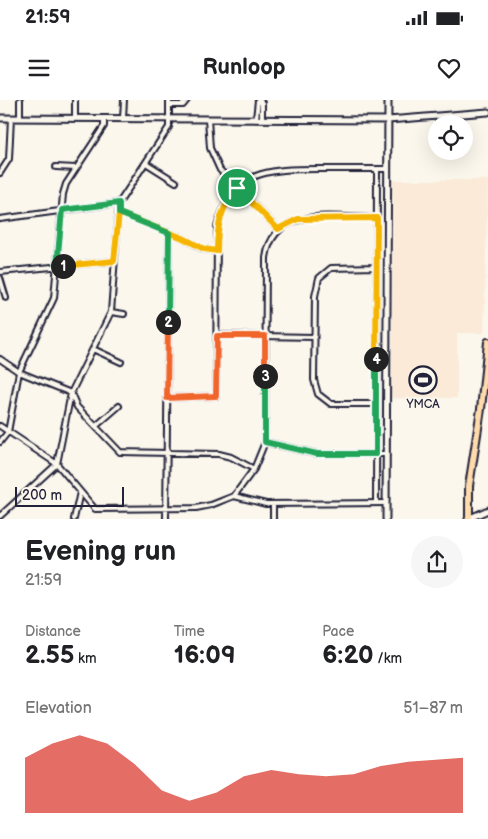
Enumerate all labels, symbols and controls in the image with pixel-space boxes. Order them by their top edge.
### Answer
text: 21:59 [25,6,71,29]
icon: menu [25,54,53,82]
text: Runloop [203,54,285,81]
icon: heart [435,54,463,82]
map controls [428,115,473,160]
button: locate [428,115,473,160]
pin [216,167,258,209]
icon: arrive [223,174,251,202]
pin: 1 [50,254,76,278]
text: 1 [61,258,66,275]
pin: 2 [156,310,180,334]
text: 2 [164,314,173,331]
pin: 4 [364,346,388,372]
text: 4 [372,351,381,368]
pin: 3 [252,364,278,388]
sports icon: YMCA [408,365,438,395]
text: 3 [261,368,270,385]
place label: YMCA [405,397,440,412]
scale bar [15,484,124,507]
text: 200 m [22,487,62,504]
text: Evening run [25,535,176,568]
button: share [411,536,463,588]
text: 21:59 [25,571,62,590]
text: Distance [25,623,81,640]
text: Time [174,623,205,640]
text: Pace [322,623,354,640]
text: 2.55 [25,640,74,671]
text: 16:09 [174,640,236,671]
text: 6:20 [322,640,374,671]
text: km [74,650,97,667]
text: /km [374,650,402,667]
text: Elevation [25,699,92,718]
text: 51–87 m [403,699,463,718]

